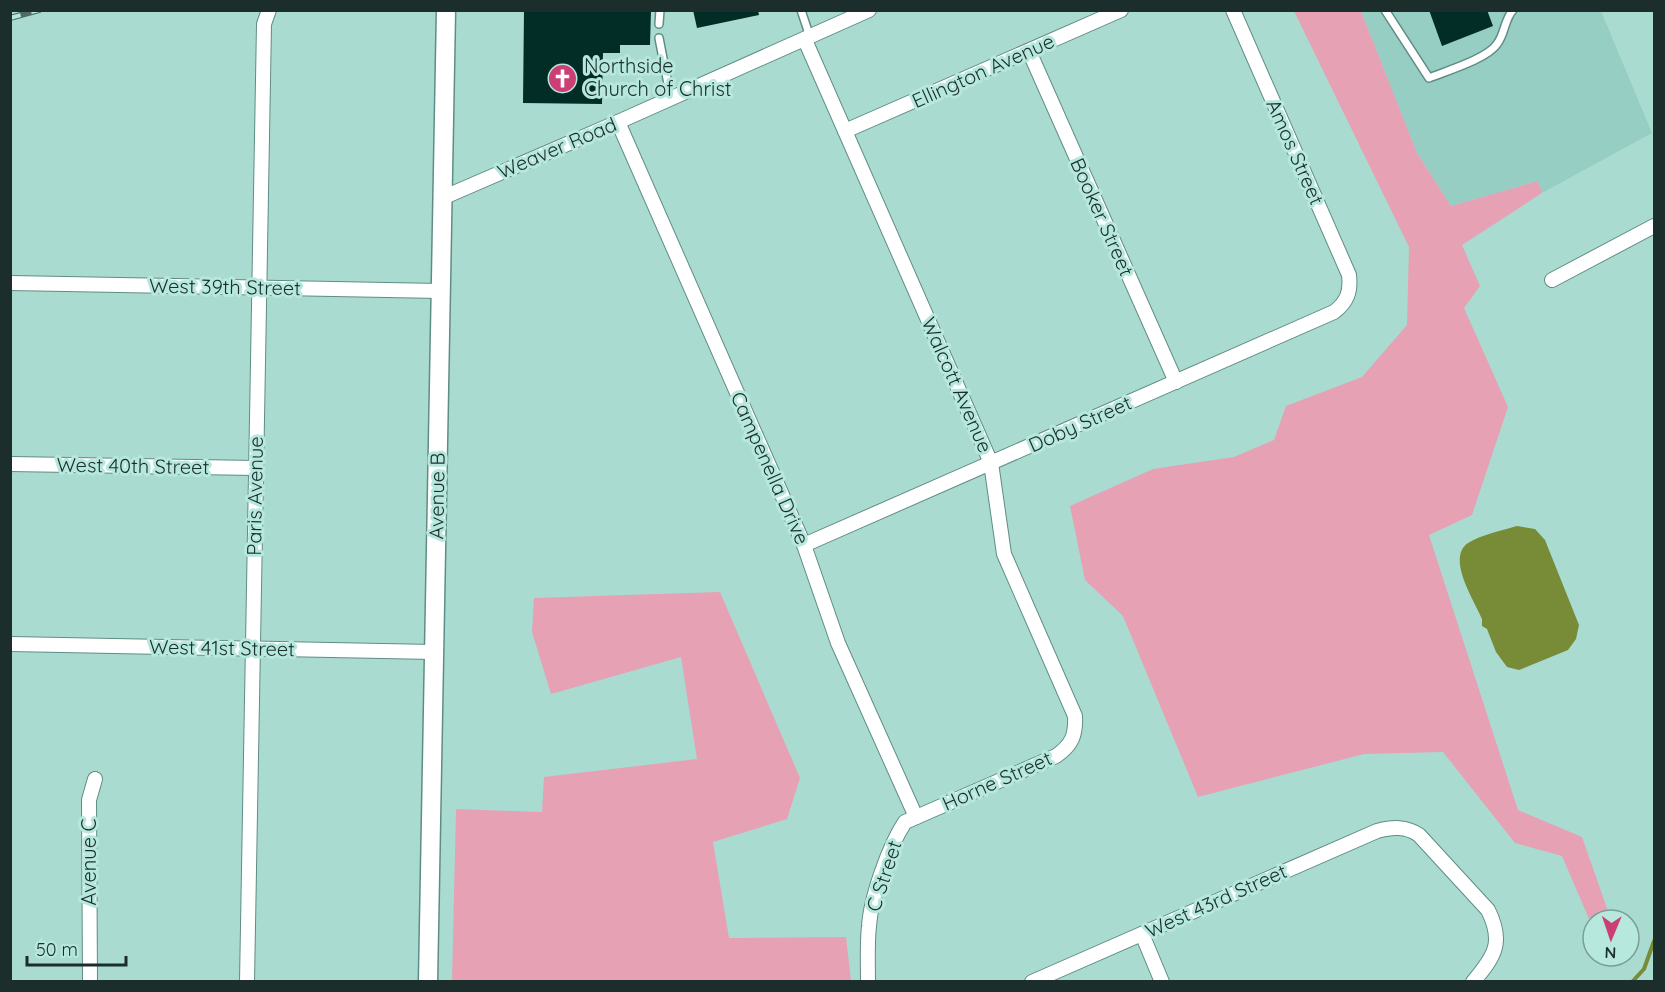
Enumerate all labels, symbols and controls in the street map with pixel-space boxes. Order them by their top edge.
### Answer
street label: Ellington Avenue [908,28,1058,113]
place label: Northside Church of Christ [584,53,732,101]
church icon: Northside Church of Christ [547,62,579,94]
street label: Amos Street [1261,95,1330,209]
street label: Weaver Road [494,111,620,184]
street label: Booker Street [1065,154,1140,280]
street label: West 39th Street [149,273,301,300]
street label: Walcott Avenue [916,313,998,456]
street label: Campenella Drive [726,388,815,548]
street label: Doby Street [1024,390,1135,457]
street label: Paris Avenue [241,436,268,556]
street label: West 40th Street [56,452,210,479]
street label: Avenue B [423,452,450,540]
street label: West 41st Street [149,634,295,661]
street label: Horne Street [938,745,1056,816]
street label: Avenue C [76,819,101,905]
street label: C Street [860,837,907,915]
street label: West 43rd Street [1141,858,1291,943]
north arrow [1581,908,1641,968]
scale bar [27,929,126,967]
text: 50 m [36,938,78,961]
text: N [1604,943,1617,963]

